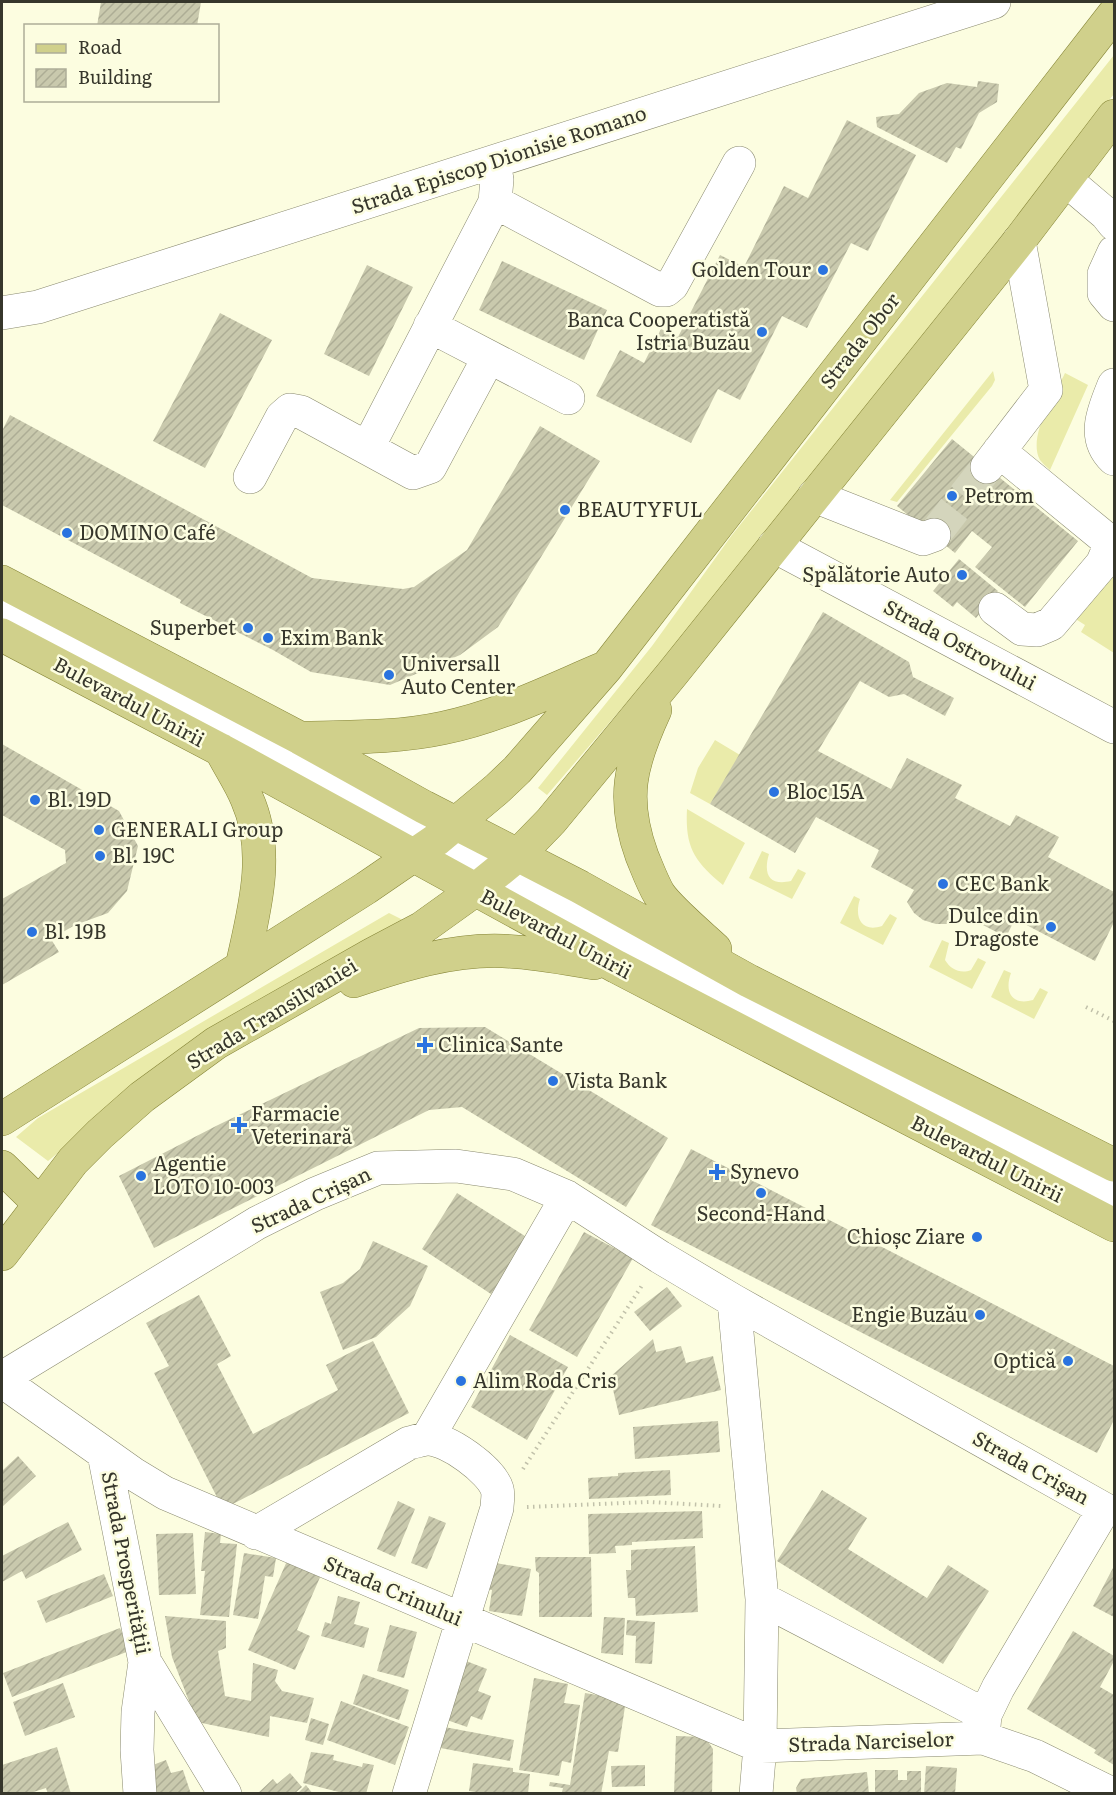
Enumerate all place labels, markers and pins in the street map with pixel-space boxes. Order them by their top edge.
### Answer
place label: Golden Tour [691,253,812,283]
marker: Golden Tour [816,263,830,277]
place label: Banca Cooperatistă Istria Buzău [567,303,750,356]
marker: Banca Cooperatistă Istria Buzău [755,325,769,339]
place label: Petrom [964,479,1034,509]
marker: Petrom [945,489,959,503]
place label: BEAUTYFUL [577,493,703,523]
marker: BEAUTYFUL [558,503,572,517]
place label: DOMINO Café [79,516,216,546]
marker: DOMINO Café [60,526,74,540]
place label: Spălătorie Auto [802,558,950,588]
marker: Spălătorie Auto [955,568,969,582]
place label: Superbet [150,611,236,641]
marker: Superbet [241,621,255,635]
place label: Exim Bank [280,621,384,651]
marker: Exim Bank [261,631,275,645]
place label: Universall Auto Center [401,647,516,700]
marker: Universall Auto Center [382,668,396,682]
place label: Bloc 15A [786,775,865,805]
place label: Bl. 19D [47,783,111,813]
marker: Bloc 15A [767,785,781,799]
marker: Bl. 19D [28,793,42,807]
place label: GENERALI Group [111,813,283,843]
marker: GENERALI Group [92,823,106,837]
place label: Bl. 19C [112,839,175,869]
marker: Bl. 19C [93,849,107,863]
place label: CEC Bank [955,867,1050,897]
marker: CEC Bank [936,877,950,891]
place label: Dulce din Dragoste [948,899,1039,952]
place label: Bl. 19B [44,915,106,945]
marker: Dulce din Dragoste [1044,920,1058,934]
marker: Bl. 19B [25,925,39,939]
place label: Clinica Sante [438,1028,563,1058]
marker: Clinica Sante [416,1036,434,1054]
place label: Vista Bank [565,1064,668,1094]
marker: Vista Bank [546,1074,560,1088]
place label: Farmacie Veterinară [251,1097,352,1150]
marker: Farmacie Veterinară [232,1118,246,1132]
place label: Agentie LOTO 10-003 [153,1147,274,1200]
place label: Synevo [730,1155,799,1185]
marker: Synevo [708,1163,726,1181]
marker: Agentie LOTO 10-003 [134,1169,148,1183]
marker: Second-Hand [754,1186,768,1200]
place label: Second-Hand [697,1197,825,1227]
place label: Chioșc Ziare [847,1220,965,1250]
marker: Chioșc Ziare [970,1230,984,1244]
place label: Engie Buzău [851,1298,968,1328]
marker: Engie Buzău [973,1308,987,1322]
place label: Optică [993,1344,1056,1374]
marker: Optică [1061,1354,1075,1368]
place label: Alim Roda Cris [473,1364,616,1394]
marker: Alim Roda Cris [454,1374,468,1388]

